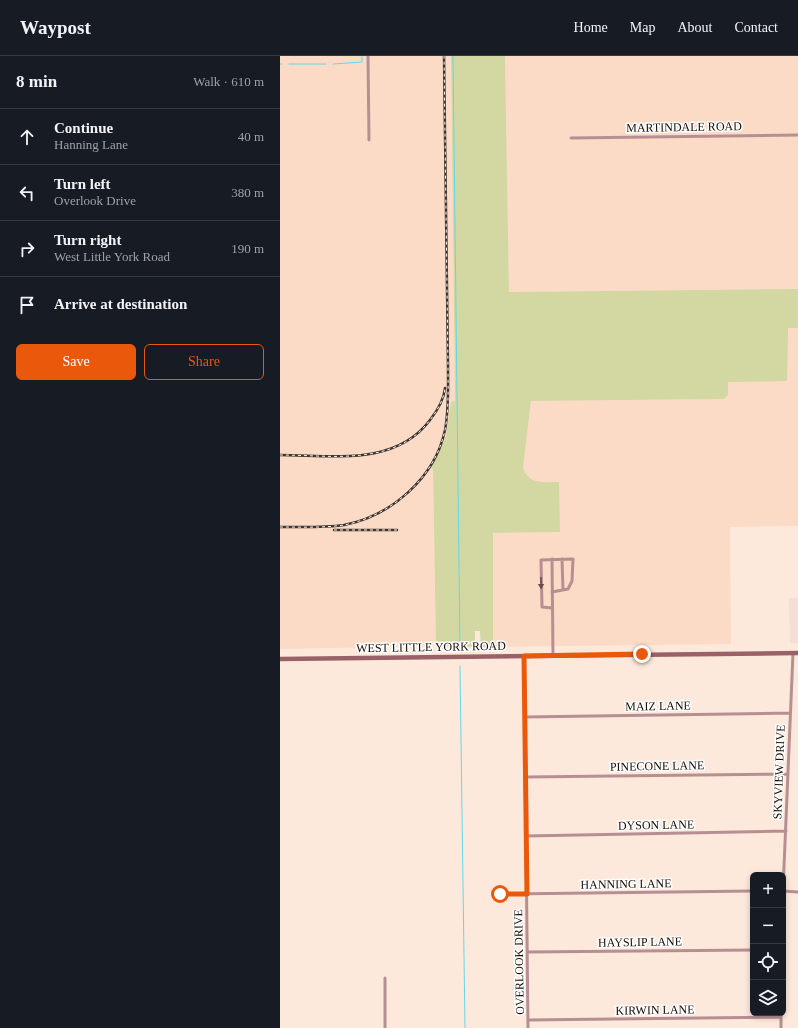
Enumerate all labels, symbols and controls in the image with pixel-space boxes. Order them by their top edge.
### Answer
text: Waypost [20,17,91,38]
text: Home [574,20,608,35]
text: Map [630,20,655,35]
text: About [677,20,712,35]
text: Contact [734,20,778,35]
text: 8 min [16,72,57,91]
text: Walk · 610 m [193,74,264,89]
street label: MARTINDALE ROAD [626,119,742,135]
text: Continue [54,120,113,136]
icon: ahead [16,126,38,148]
text: 40 m [238,129,264,144]
text: Hanning Lane [54,137,128,152]
text: Turn left [54,176,111,192]
icon: left [16,182,38,204]
text: 380 m [231,185,264,200]
text: Overlook Drive [54,193,136,208]
text: Turn right [54,232,121,248]
icon: right [16,238,38,260]
text: 190 m [231,241,264,256]
text: West Little York Road [54,249,170,264]
icon: arrive [16,294,38,316]
text: Arrive at destination [54,296,187,312]
button: Save [16,344,136,380]
button: Share [144,344,264,380]
one-way arrow [538,577,544,590]
street label: WEST LITTLE YORK ROAD [356,639,506,655]
route end [633,645,651,663]
street label: MAIZ LANE [625,698,691,714]
street label: SKYVIEW DRIVE [770,724,788,820]
street label: PINECONE LANE [610,758,704,774]
street label: DYSON LANE [618,817,694,833]
map controls [750,872,786,1016]
button: + [750,872,786,908]
street label: HANNING LANE [580,876,672,892]
route start [491,885,509,903]
button: − [750,908,786,944]
street label: OVERLOOK DRIVE [511,909,527,1015]
street label: HAYSLIP LANE [598,934,682,950]
button: locate [750,944,786,980]
button: layers [750,980,786,1016]
street label: KIRWIN LANE [615,1002,695,1018]

